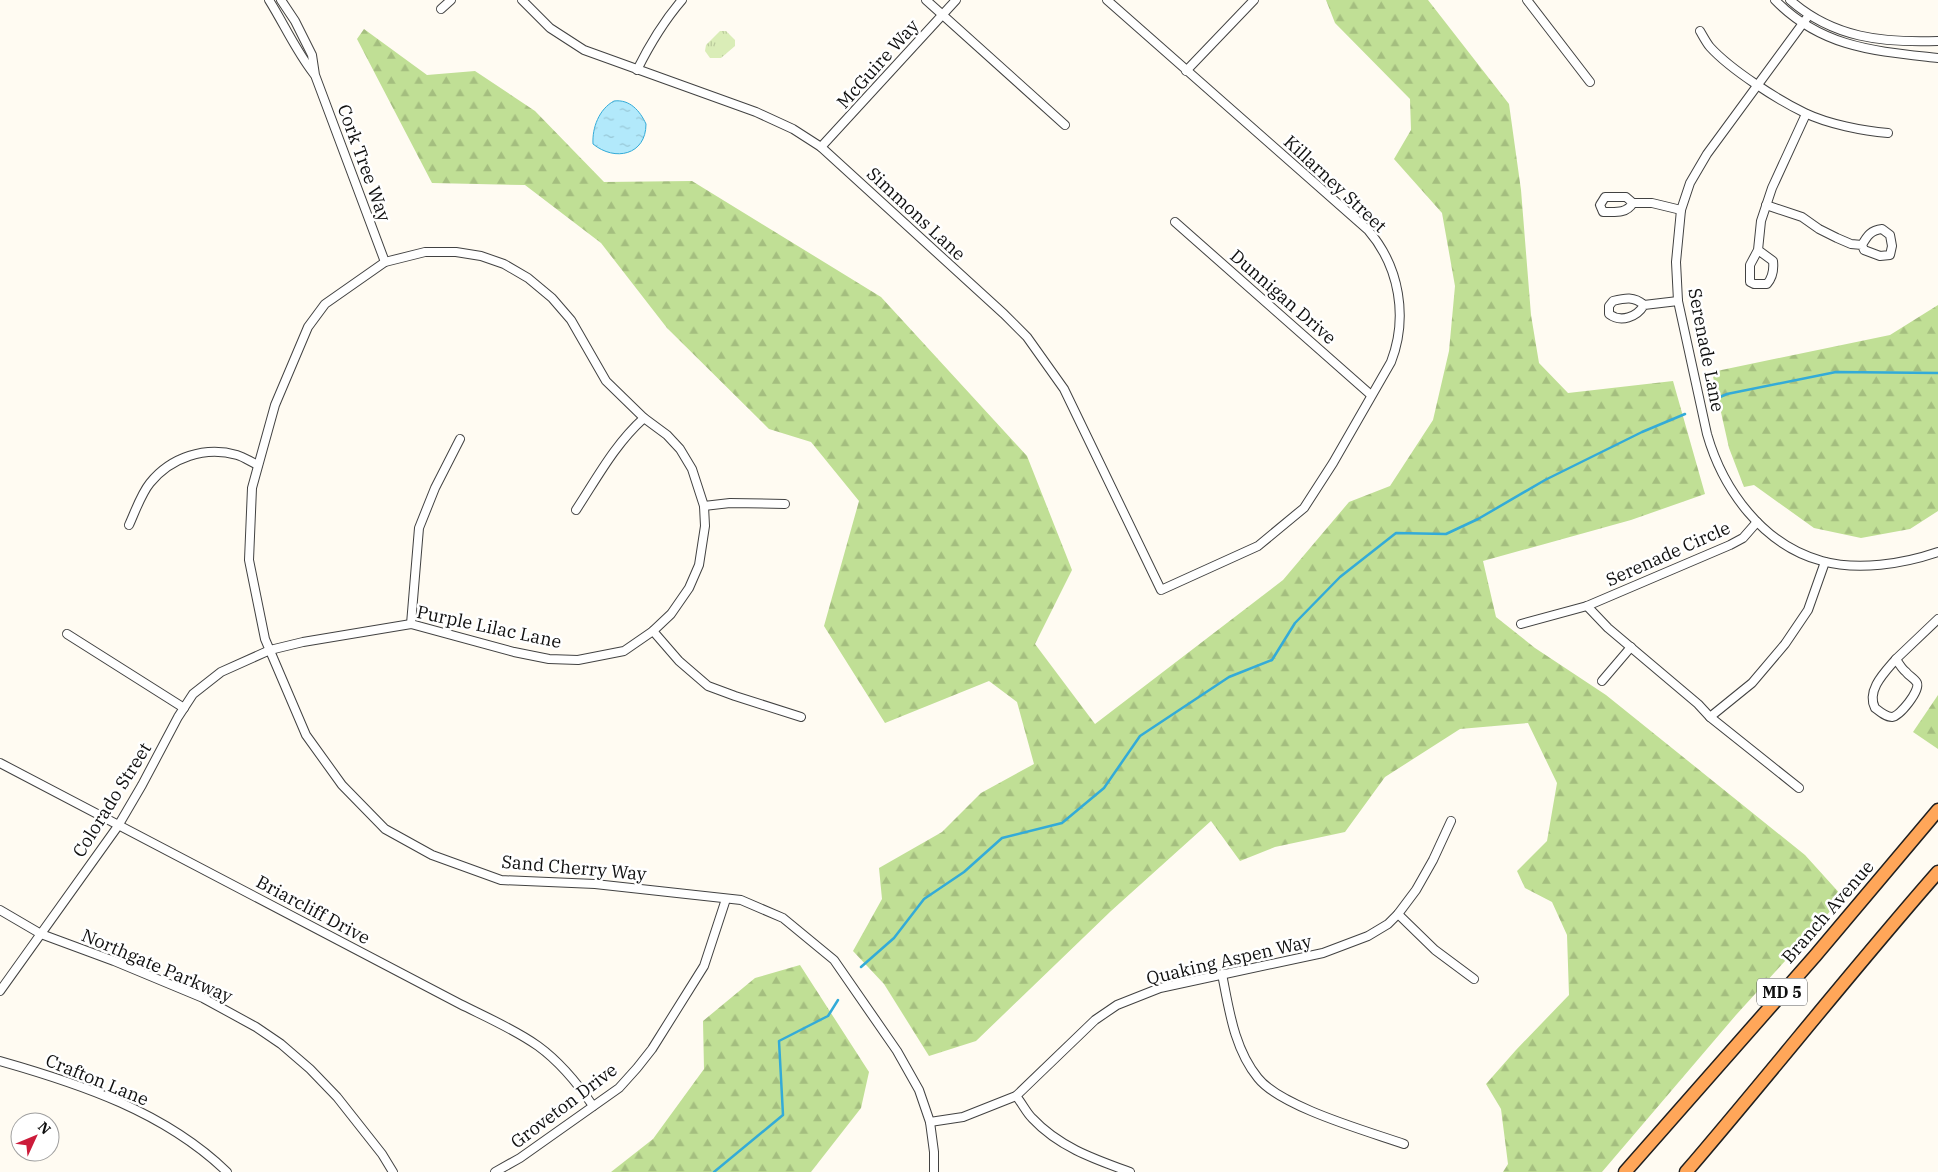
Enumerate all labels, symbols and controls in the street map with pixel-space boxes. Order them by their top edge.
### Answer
street label: McGuire Way [832,14,924,113]
street label: Cork Tree Way [333,101,396,225]
street label: Killarney Street [1279,130,1392,237]
street label: Simmons Lane [862,162,971,265]
street label: Dunnigan Drive [1226,244,1341,349]
street label: Serenade Lane [1683,286,1730,414]
street label: Serenade Circle [1602,516,1734,591]
street label: Purple Lilac Lane [415,600,564,653]
street label: Colorado Street [67,738,156,861]
street label: Sand Cherry Way [501,850,648,885]
street label: Branch Avenue [1777,855,1879,968]
street label: Briarcliff Drive [252,870,374,949]
street label: Northgate Parkway [78,923,236,1008]
street label: Quaking Aspen Way [1144,929,1314,990]
road number: MD 5 [1757,979,1807,1006]
street label: Crafton Lane [42,1048,152,1111]
street label: Groveton Drive [506,1058,622,1153]
north arrow [10,1112,60,1162]
text: N [34,1118,55,1138]

